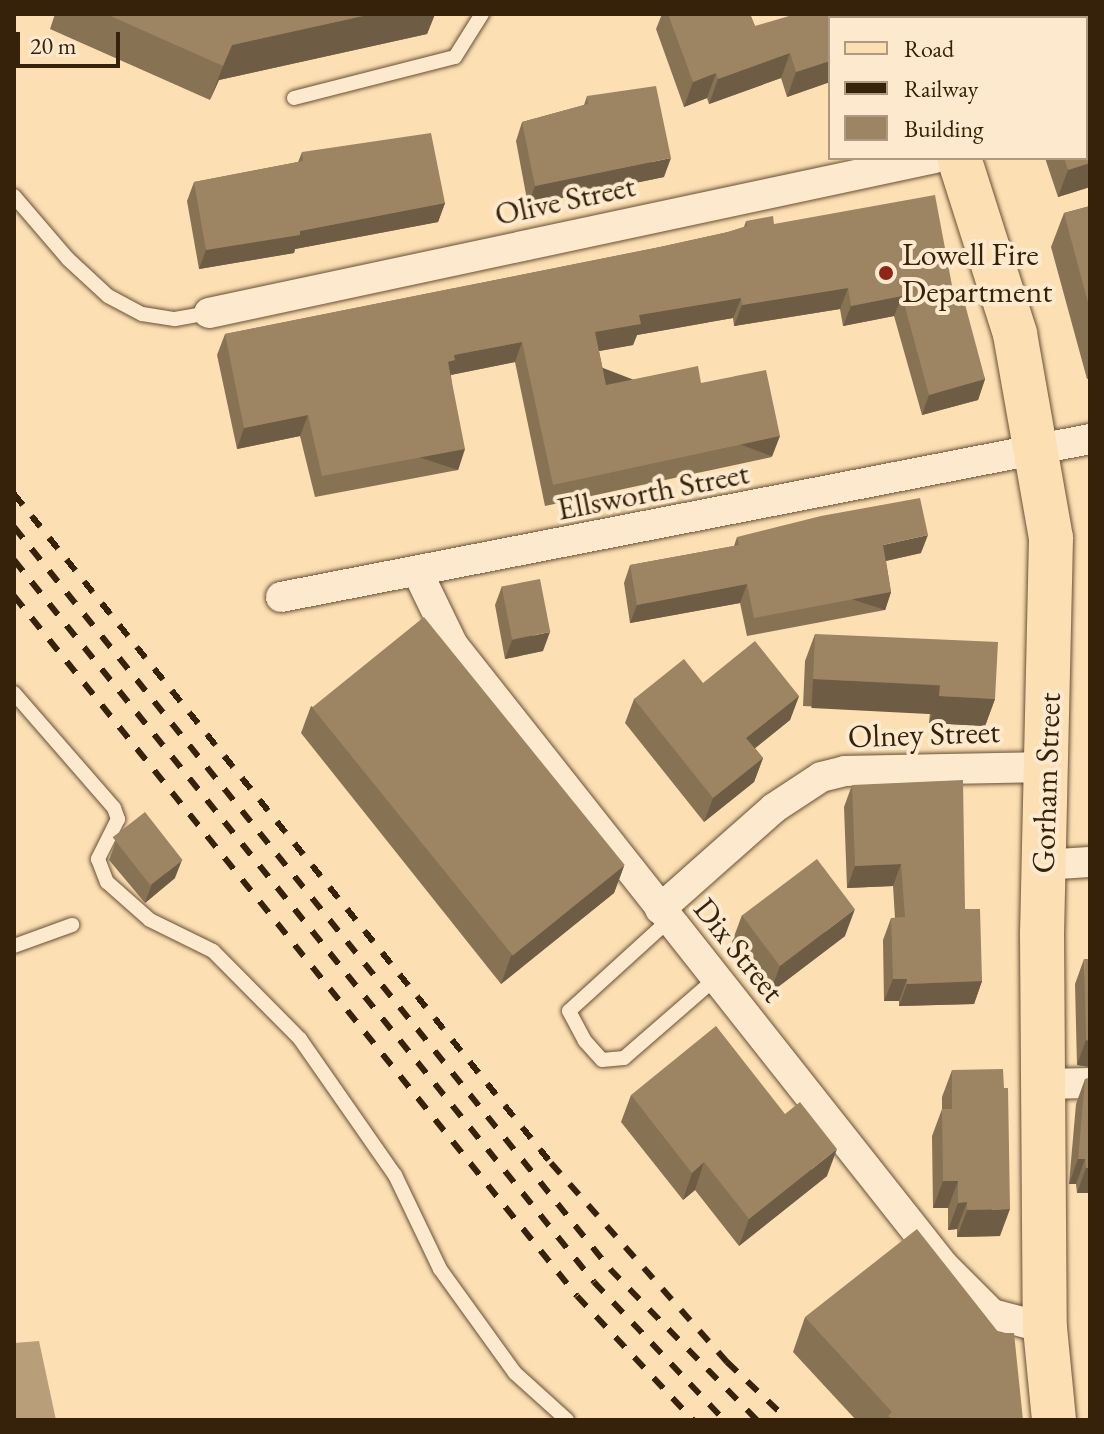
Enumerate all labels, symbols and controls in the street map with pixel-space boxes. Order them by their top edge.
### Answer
scale bar [20,16,124,66]
legend [828,16,1088,160]
text: 20 m [30,30,77,61]
text: Road [904,33,954,64]
text: Railway [904,73,978,104]
text: Building [904,113,984,144]
street label: Olive Street [491,166,639,234]
place label: Lowell Fire Department [902,236,1052,311]
marker: Lowell Fire Department [877,264,895,282]
street label: Ellsworth Street [554,454,752,528]
street label: Gorham Street [1024,692,1068,874]
street label: Olney Street [847,712,1001,756]
street label: Dix Street [686,890,792,1010]

